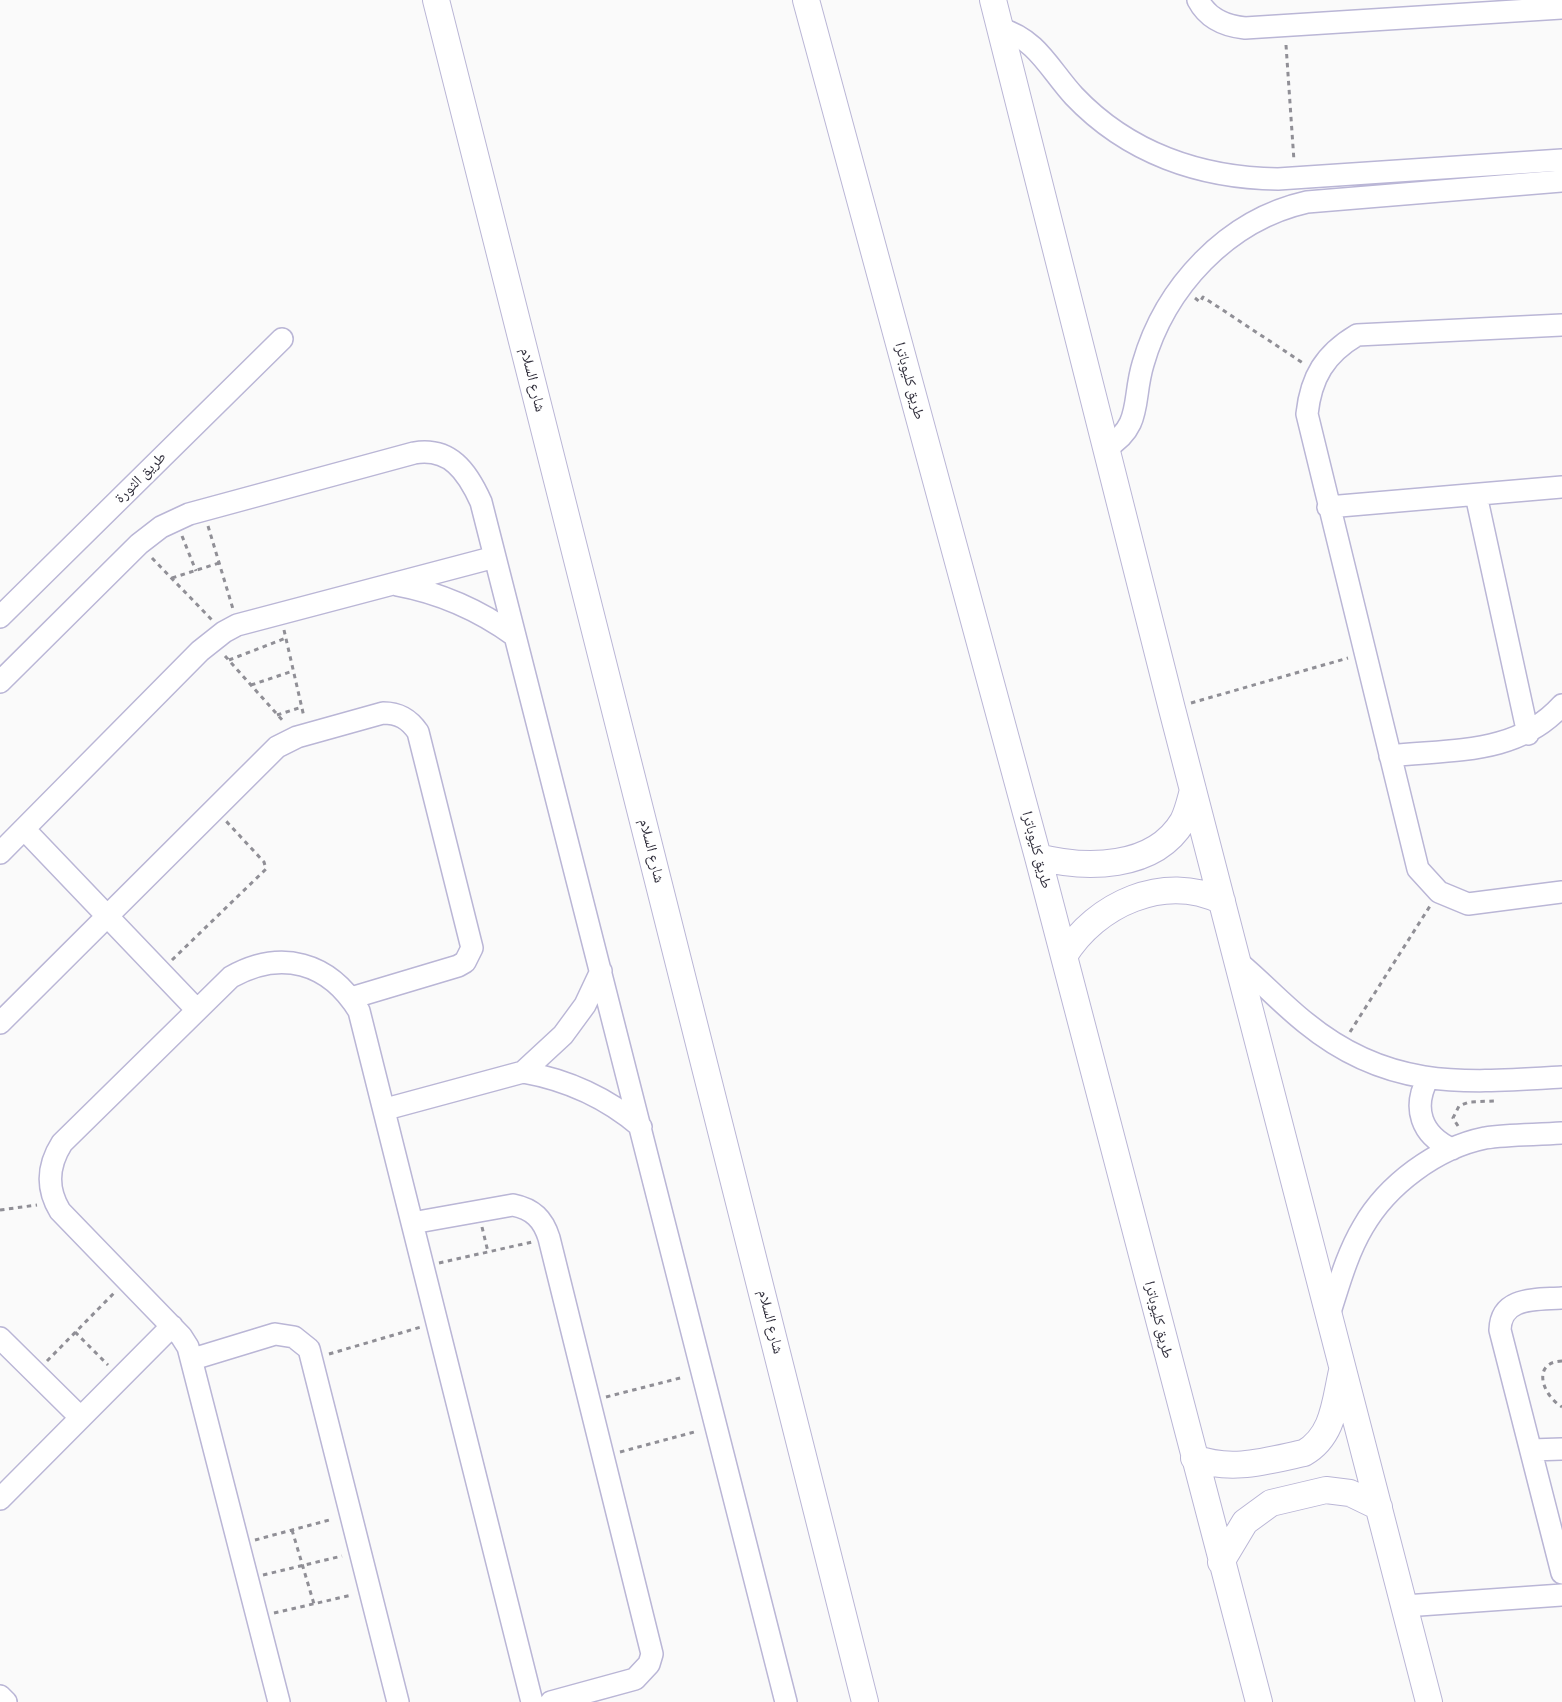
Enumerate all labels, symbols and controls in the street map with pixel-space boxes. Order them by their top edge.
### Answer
street label: طريق كليوباترا [890,340,928,422]
street label: شارع السلام [515,346,549,414]
street label: طريق الثورة [112,449,170,507]
street label: طريق كليوباترا [1017,809,1055,891]
street label: شارع السلام [634,817,668,885]
street label: طريق كليوباترا [1140,1279,1176,1361]
street label: شارع السلام [753,1288,787,1356]

